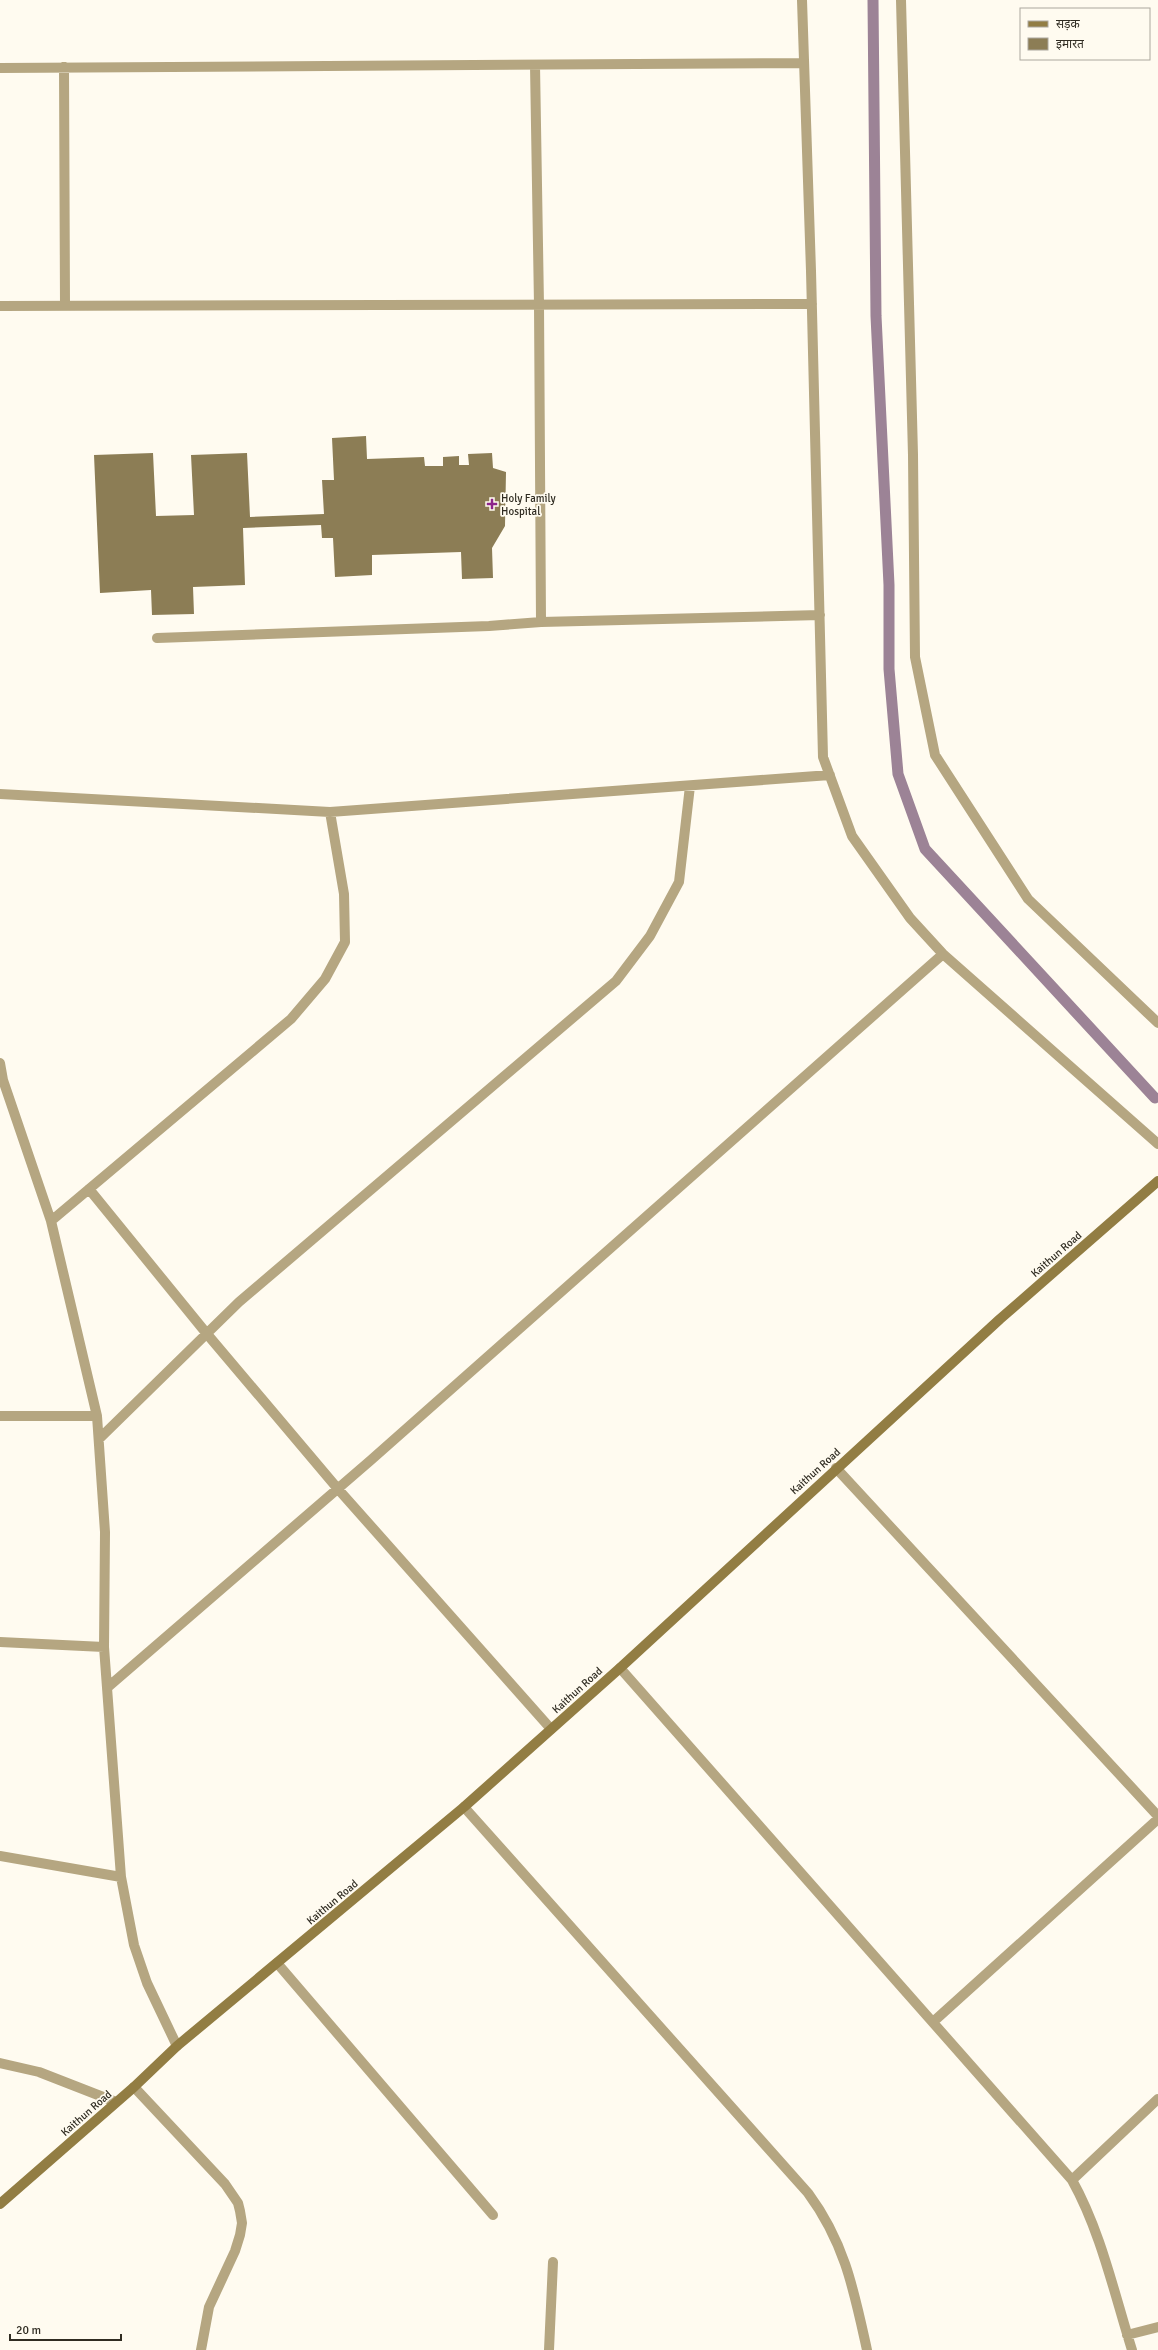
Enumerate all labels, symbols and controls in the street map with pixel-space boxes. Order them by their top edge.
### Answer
legend [1020,8,1150,60]
text: सड़क [1056,17,1081,32]
text: इमारत [1056,37,1085,52]
place label: Holy Family Hospital [501,492,557,518]
marker: Holy Family Hospital [486,498,498,510]
street label: Kaithun Road [1028,1229,1084,1280]
street label: Kaithun Road [788,1445,843,1497]
street label: Kaithun Road [550,1664,605,1716]
street label: Kaithun Road [304,1877,361,1928]
street label: Kaithun Road [58,2088,114,2139]
scale bar [10,2316,121,2342]
text: 20 m [16,2323,41,2338]

